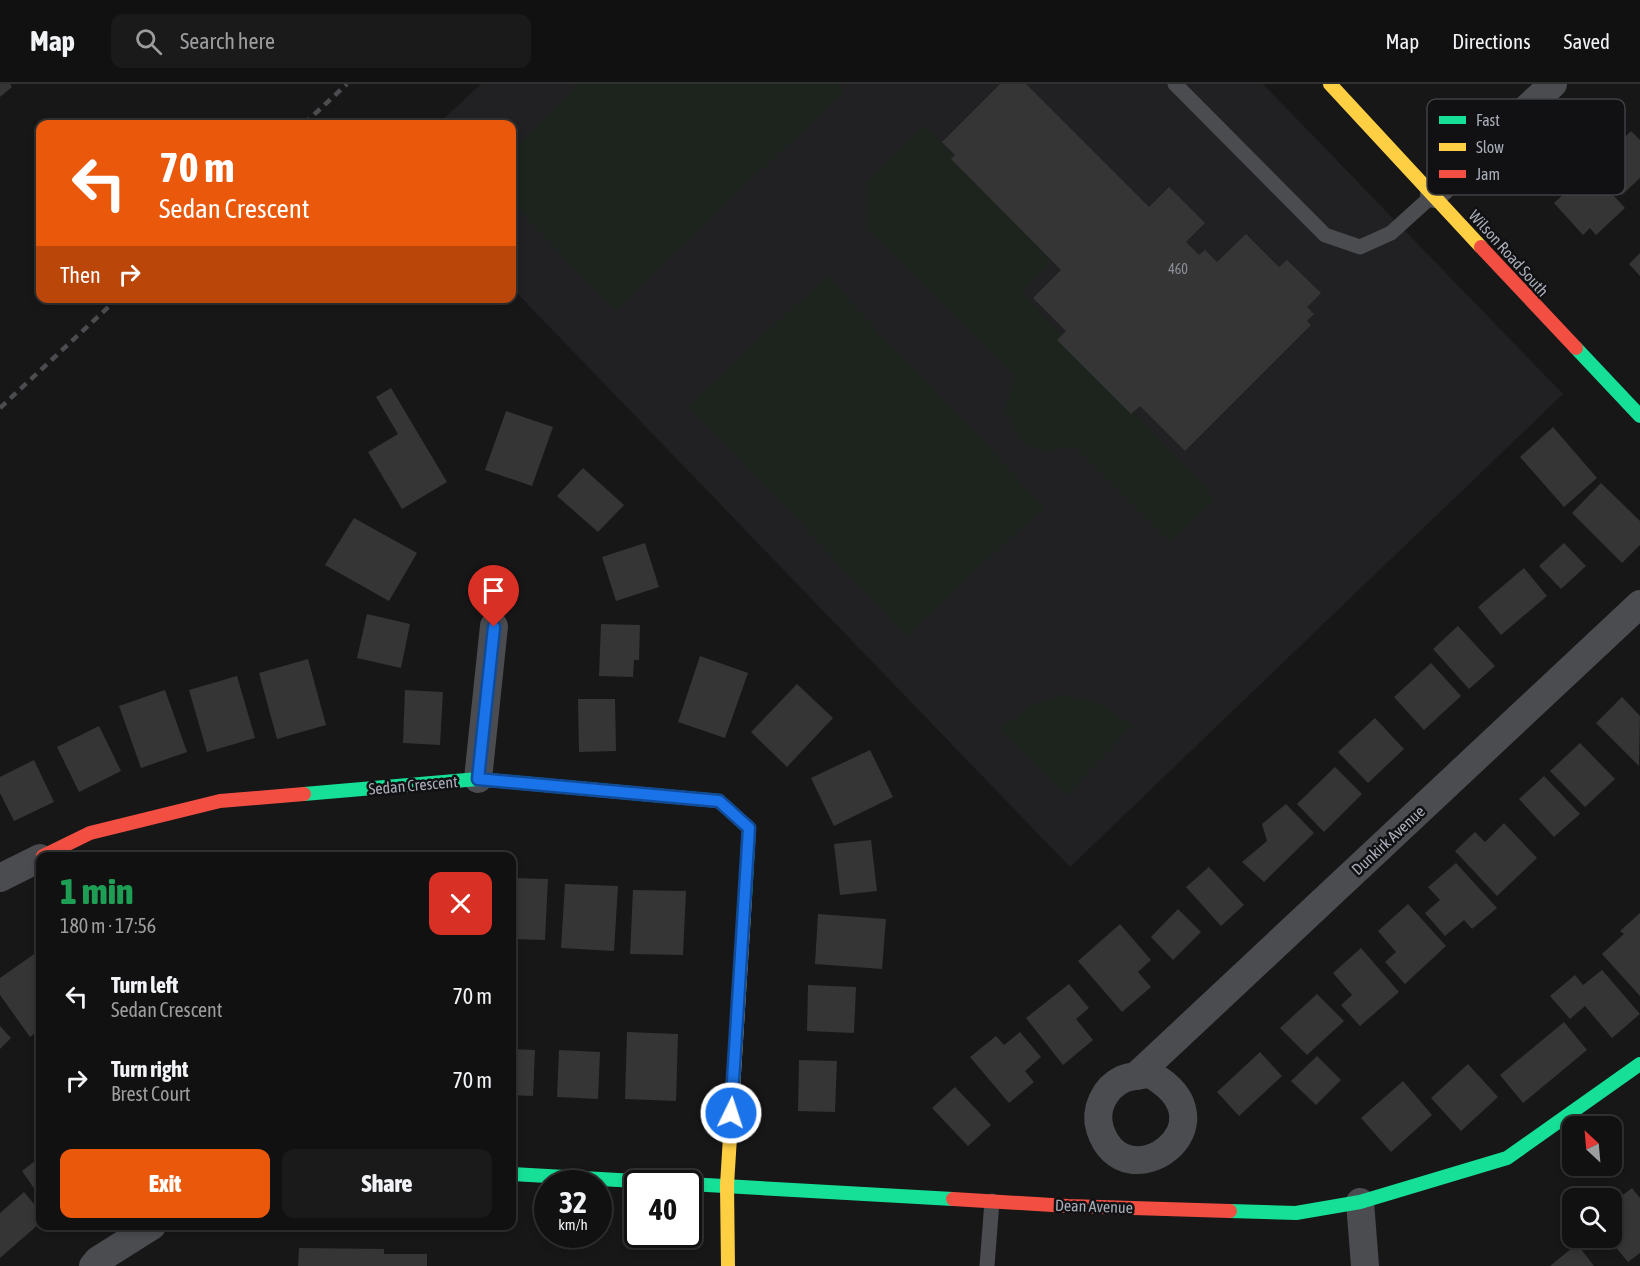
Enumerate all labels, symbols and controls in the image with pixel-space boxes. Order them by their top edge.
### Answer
search box [111,14,531,68]
text: Map [30,25,75,57]
icon: search [132,25,165,58]
text: Search here [180,28,275,54]
text: Map [1385,29,1419,53]
text: Directions [1452,29,1531,53]
text: Saved [1564,29,1610,53]
legend [1427,99,1625,195]
text: Fast [1476,111,1500,129]
text: Slow [1476,138,1504,156]
text: 70 m [159,143,234,191]
icon: left [60,144,138,222]
text: Jam [1476,165,1500,183]
text: Sedan Crescent [159,193,310,224]
street label: Wilson Road South [1466,206,1552,300]
icon: right [113,258,146,291]
house number: 460 [1168,261,1188,277]
text: Then [60,262,101,288]
pin [468,565,519,627]
icon: arrive [477,574,510,607]
street label: Sedan Crescent [368,772,459,798]
street label: Dunkirk Avenue [1348,802,1428,878]
text: 1 min [60,870,134,912]
button: close [429,872,492,935]
text: 180 m · 17:56 [60,914,156,937]
text: Turn left [111,972,178,998]
icon: left [60,980,93,1013]
text: 70 m [452,983,492,1009]
text: Sedan Crescent [111,998,223,1021]
text: Turn right [111,1056,188,1082]
icon: right [60,1064,93,1097]
text: 70 m [452,1067,492,1093]
position arrow [699,1081,763,1145]
text: Brest Court [111,1082,191,1105]
north arrow [1562,1116,1622,1176]
map controls [1562,1116,1622,1248]
button: Exit [60,1149,270,1218]
button: Share [282,1149,492,1218]
speed limit sign: 40 [624,1170,702,1248]
text: 32 [559,1185,587,1219]
button: search [1562,1188,1622,1248]
street label: Dean Avenue [1055,1196,1133,1216]
text: km/h [558,1216,588,1233]

